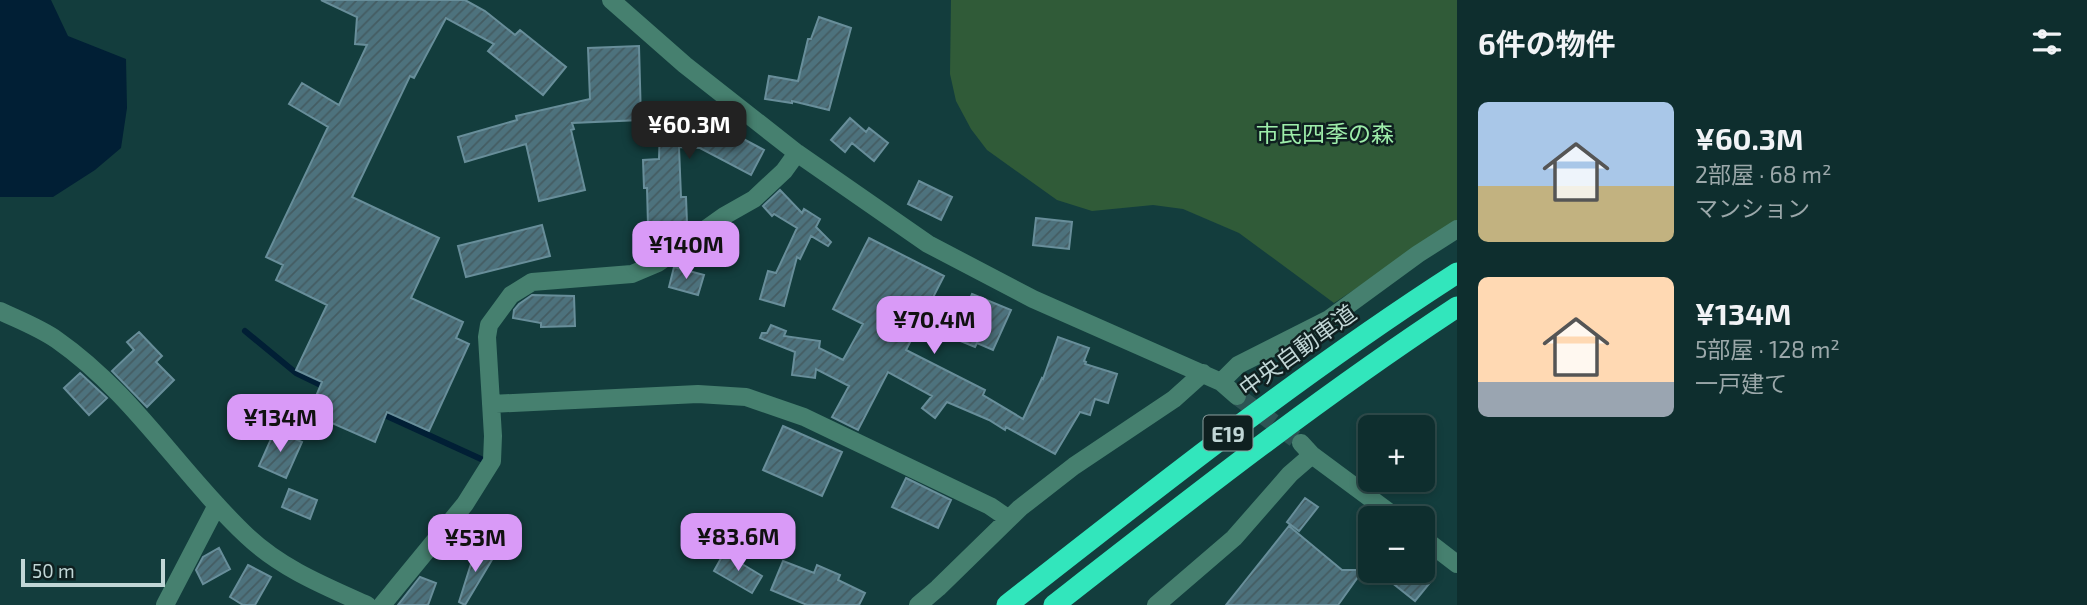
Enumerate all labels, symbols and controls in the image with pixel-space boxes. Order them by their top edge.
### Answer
icon: filters [2028,23,2066,61]
text: 6件の物件 [1478,25,1616,61]
pin: ¥60.3M [632,102,746,161]
text: ¥60.3M [647,110,731,138]
park label: 市民四季の森 [1256,119,1394,147]
text: ¥60.3M [1695,120,1803,156]
icon: home [1534,130,1618,214]
text: 2部屋 · 68 m² [1695,160,1832,188]
text: マンション [1695,194,1810,222]
pin: ¥140M [637,222,735,281]
text: ¥140M [648,230,724,258]
text: ¥134M [1695,295,1791,331]
pin: ¥70.4M [877,296,991,356]
street label: 中央自動車道 [1233,298,1361,402]
text: ¥70.4M [892,305,976,333]
icon: home [1534,305,1618,389]
text: 5部屋 · 128 m² [1695,335,1840,363]
text: 一戸建て [1695,369,1787,397]
pin: ¥134M [231,394,329,454]
text: ¥134M [243,403,317,431]
map controls [1358,415,1435,583]
button: + [1358,415,1435,492]
road number: E19 [1204,416,1252,450]
button: − [1358,506,1435,583]
pin: ¥53M [434,514,516,574]
pin: ¥83.6M [681,514,795,573]
text: ¥83.6M [697,522,779,550]
text: ¥53M [444,523,506,551]
scale bar [21,556,164,588]
text: 50 m [32,559,75,582]

